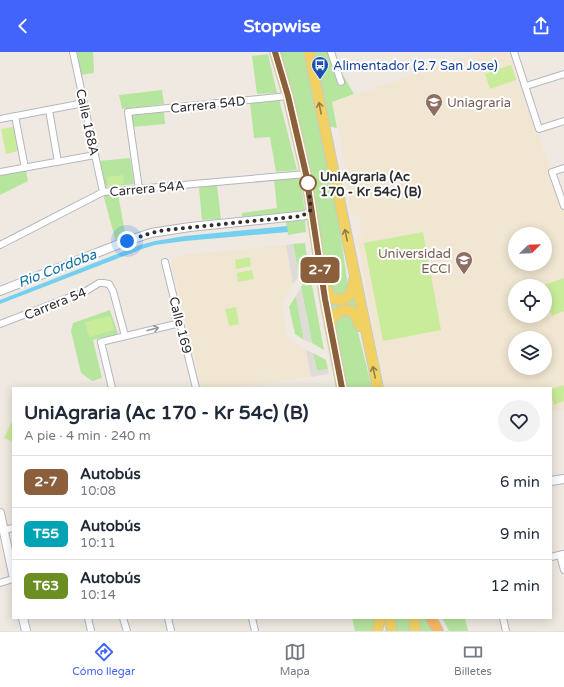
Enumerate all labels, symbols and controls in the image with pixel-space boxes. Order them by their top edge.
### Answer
icon: back [12,15,34,37]
text: Stopwise [243,15,321,37]
icon: share [530,15,552,37]
bus stop icon: Alimentador (2.7 San Jose) [310,55,330,80]
place label: Alimentador (2.7 San Jose) [333,58,498,74]
street label: Calle 168A [72,87,102,157]
school or university icon: Uniagraria [424,92,444,117]
street label: Carrera 54D [170,93,247,117]
place label: Uniagraria [447,95,511,111]
one-way arrow [316,102,324,115]
place label: UniAgraria (Ac 170 - Kr 54c) (B) [320,169,421,200]
marker: UniAgraria (Ac 170 - Kr 54c) (B) [299,174,317,192]
street label: Carrera 54A [109,178,186,200]
north arrow [508,227,552,271]
map controls [508,227,552,375]
one-way arrow [342,229,350,242]
your location [117,231,137,251]
water label: Rio Cordoba [15,245,100,291]
place label: Universidad ECCI [378,246,451,277]
school or university icon: Universidad ECCI [454,250,474,275]
line badge: 2-7 [297,257,343,283]
text: 2-7 [308,261,332,278]
button: locate [508,279,552,323]
street label: Carrera 54 [22,284,89,324]
street label: Calle 169 [165,295,195,355]
one-way arrow [146,325,159,333]
button: layers [508,331,552,375]
one-way arrow [370,366,378,379]
button: heart [498,400,540,442]
text: UniAgraria (Ac 170 - Kr 54c) (B) [24,402,309,424]
text: A pie · 4 min · 240 m [24,428,151,444]
text: Autobús [80,465,141,483]
text: 2-7 [34,473,58,490]
text: 6 min [500,473,540,491]
text: 10:08 [80,483,116,499]
text: Autobús [80,517,141,535]
text: T55 [33,525,59,542]
text: 9 min [500,525,540,543]
text: 10:11 [80,535,116,551]
text: Autobús [80,569,141,587]
text: T63 [33,577,59,594]
text: 12 min [491,577,540,595]
text: 10:14 [80,587,116,603]
tab: Cómo llegar [72,641,135,678]
tab: Mapa [280,641,310,678]
tab: Billetes [454,641,492,678]

